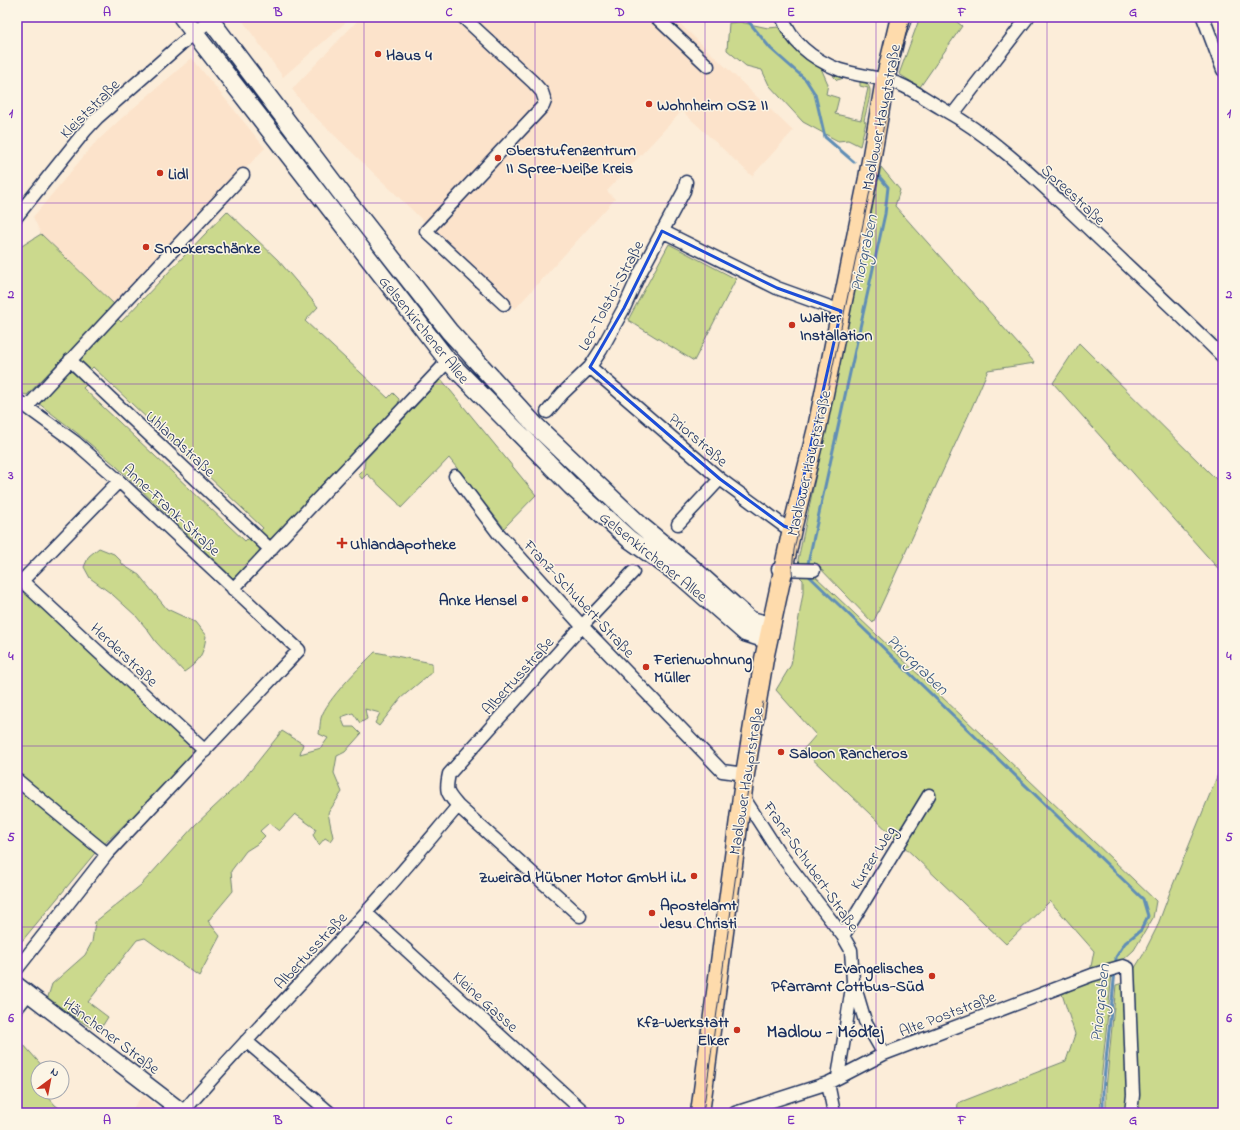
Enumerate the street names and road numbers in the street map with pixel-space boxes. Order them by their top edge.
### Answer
street label: Madlower Hauptstraße [856,41,908,193]
street label: Kleiststraße [55,73,127,145]
street label: Spreestraße [1035,159,1111,232]
street label: Leo-Tolstoi-Straße [573,236,651,355]
street label: Gelsenkirchener Allee [372,271,475,390]
street label: Madlower Hauptstraße [782,387,839,539]
street label: Uhlandstraße [139,405,221,484]
street label: Priorstraße [663,408,733,474]
street label: Anne-Frank-Straße [116,458,226,563]
street label: Gelsenkirchener Allee [593,506,713,609]
street label: Franz-Schubert-Straße [517,534,640,665]
street label: Herderstraße [84,618,164,694]
street label: Albertusstraße [477,631,561,721]
street label: Madlower Hauptstraße [723,705,771,857]
street label: Franz-Schubert-Straße [756,796,865,938]
street label: Kurzer Weg [845,821,903,895]
street label: Albertusstraße [269,907,354,996]
street label: Kleine Gasse [446,966,524,1039]
street label: Alte Poststraße [896,985,1000,1044]
street label: Hänchener Straße [57,992,165,1082]

